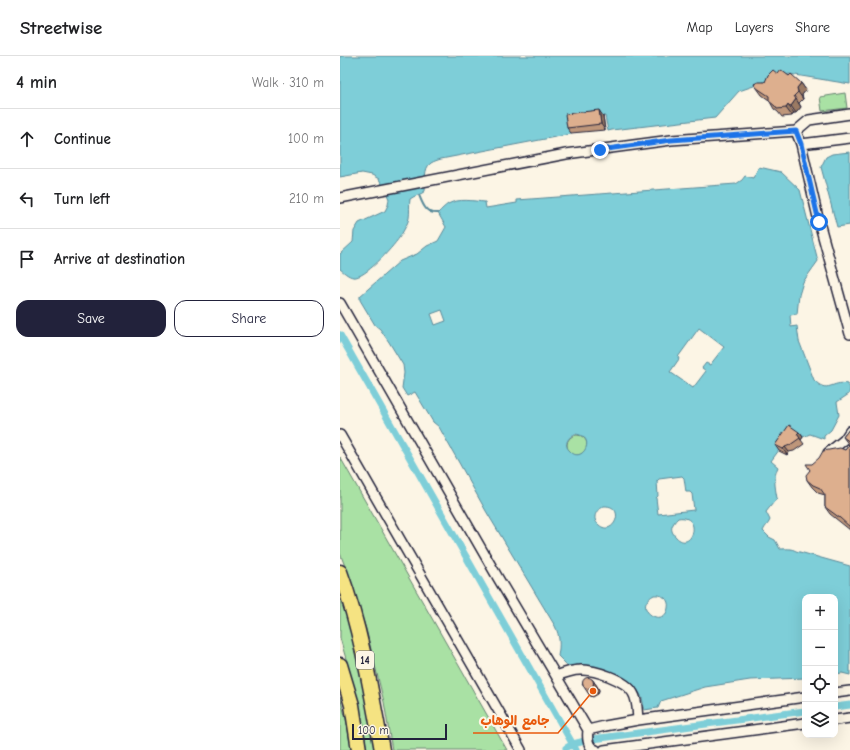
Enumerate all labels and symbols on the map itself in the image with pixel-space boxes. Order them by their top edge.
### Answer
route end [591,141,609,159]
route start [810,213,828,231]
road number: 14 [356,651,374,669]
callout: جامع الوهاب [473,708,558,733]
text: جامع الوهاب [481,713,550,730]
scale bar [352,722,447,741]

